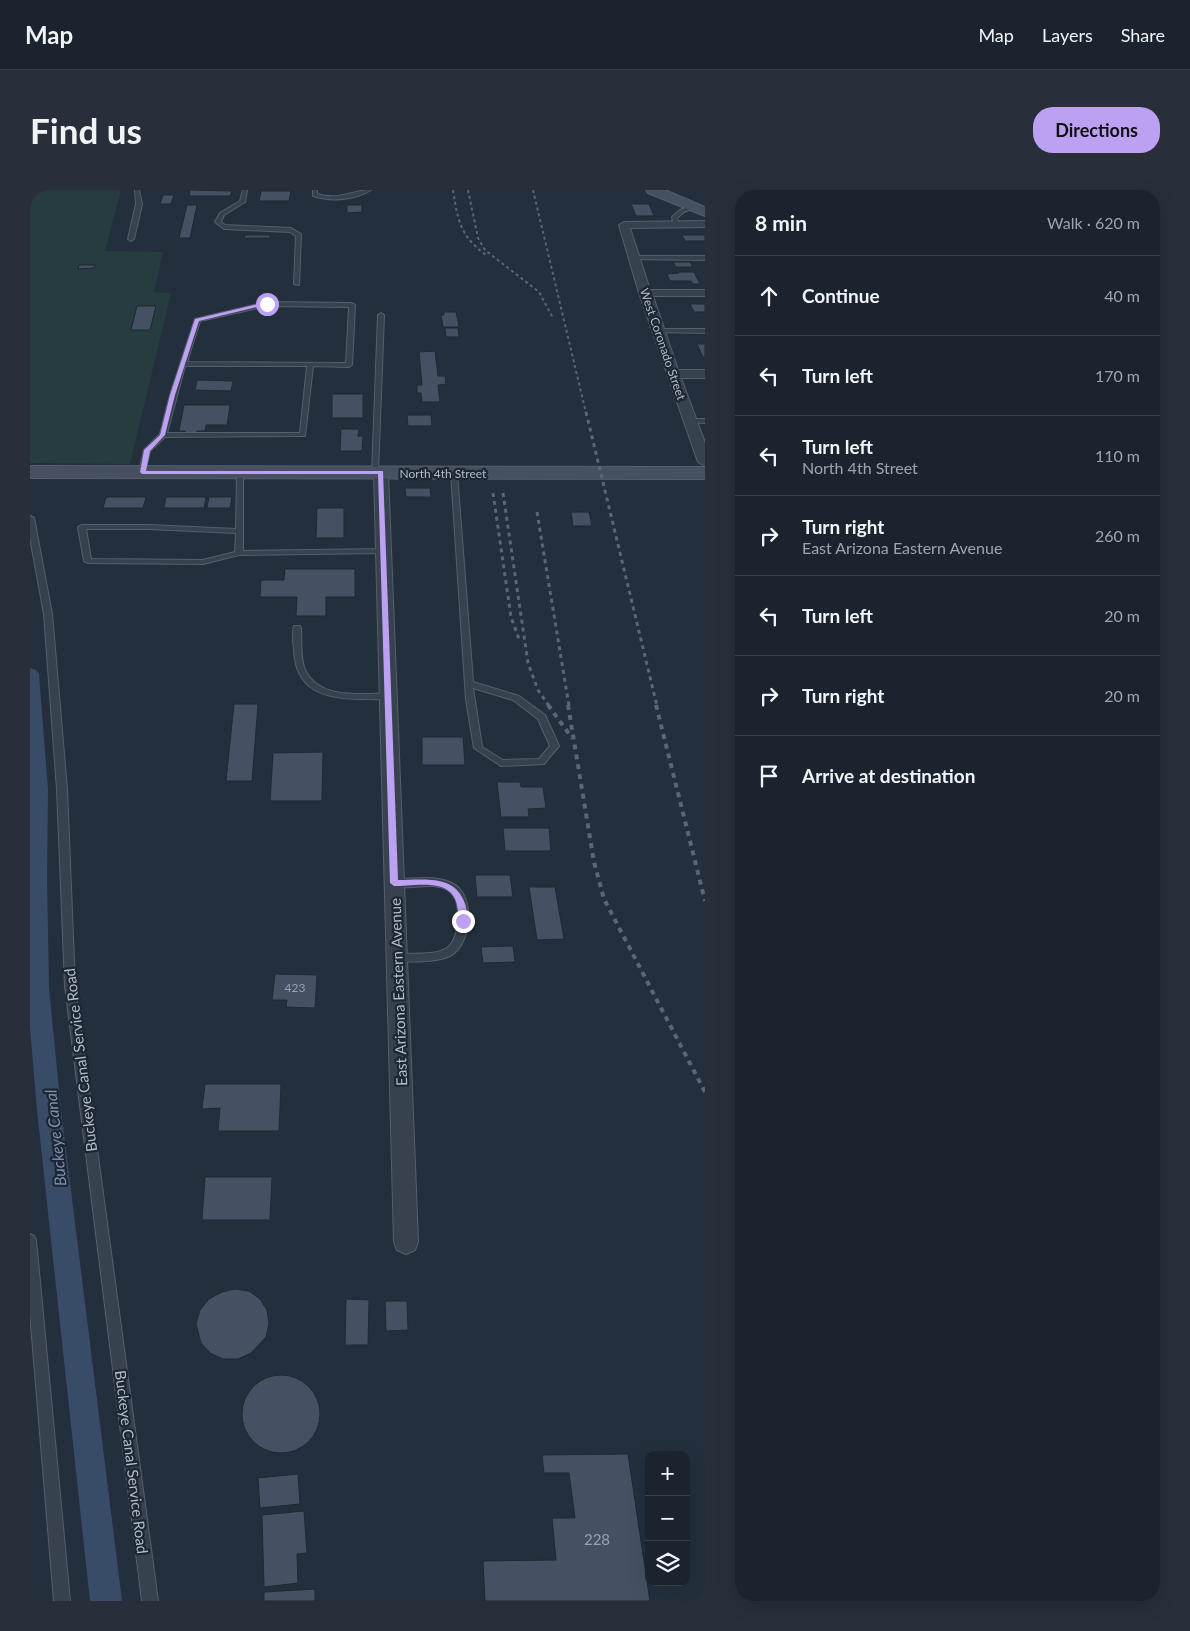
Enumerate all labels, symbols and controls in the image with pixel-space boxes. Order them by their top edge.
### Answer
text: Map [25,20,73,49]
text: Map [978,24,1014,46]
text: Layers [1042,24,1093,46]
text: Share [1121,24,1165,46]
button: Directions [1033,107,1160,153]
text: Find us [30,109,142,151]
text: 8 min [755,210,807,235]
text: Walk · 620 m [1047,213,1140,232]
icon: ahead [755,282,783,310]
text: Continue [802,284,880,307]
street label: West Coronado Street [637,286,689,402]
text: 40 m [1104,286,1140,305]
route start [256,293,279,316]
icon: left [755,362,783,390]
text: Turn left [802,364,873,387]
text: 170 m [1095,366,1140,385]
text: Turn left [802,435,873,458]
icon: left [755,442,783,470]
text: 110 m [1095,446,1140,465]
text: North 4th Street [802,458,918,477]
street label: North 4th Street [400,466,487,481]
text: Turn right [802,515,884,538]
icon: right [755,522,783,550]
text: 260 m [1095,526,1140,545]
text: East Arizona Eastern Avenue [802,538,1002,557]
icon: left [755,602,783,630]
text: Turn left [802,604,873,627]
text: 20 m [1104,606,1140,625]
icon: right [755,682,783,710]
text: Turn right [802,684,884,707]
text: 20 m [1104,686,1140,705]
icon: arrive [755,762,783,790]
text: Arrive at destination [802,764,975,787]
street label: East Arizona Eastern Avenue [386,898,410,1086]
route end [452,910,475,933]
street label: Buckeye Canal Service Road [60,967,100,1153]
house number: 423 [285,980,305,995]
water label: Buckeye Canal [40,1088,70,1187]
street label: Buckeye Canal Service Road [112,1369,152,1555]
map controls [645,1451,690,1586]
button: + [645,1451,690,1496]
button: − [645,1496,690,1541]
house number: 228 [584,1530,610,1548]
button: layers [645,1541,690,1586]

